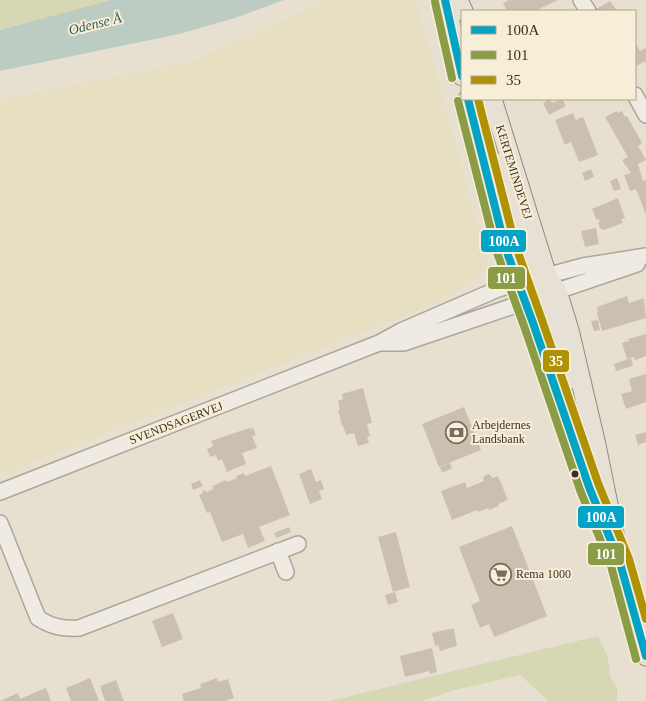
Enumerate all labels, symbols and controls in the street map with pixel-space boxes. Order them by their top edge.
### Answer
water label: Odense Å [67,10,123,38]
legend [461,10,636,100]
text: 100A [506,22,540,38]
text: 101 [506,47,529,63]
text: 35 [506,72,521,88]
street label: KERTEMINDEVEJ [493,123,535,221]
line badge: 100A [480,229,527,253]
text: 100A [488,234,520,249]
line badge: 101 [487,266,526,290]
text: 101 [496,271,517,286]
line badge: 35 [542,349,570,373]
text: 35 [549,354,563,369]
street label: SVENDSAGERVEJ [127,399,225,447]
place label: Arbejdernes Landsbank [472,418,531,446]
bank icon: Arbejdernes Landsbank [444,420,468,444]
unlabelled marker [570,469,580,479]
line badge: 100A [577,505,625,529]
text: 100A [585,510,617,525]
line badge: 101 [587,542,625,566]
text: 101 [596,547,617,562]
supermarket icon: Rema 1000 [488,562,512,586]
place label: Rema 1000 [516,567,571,581]

